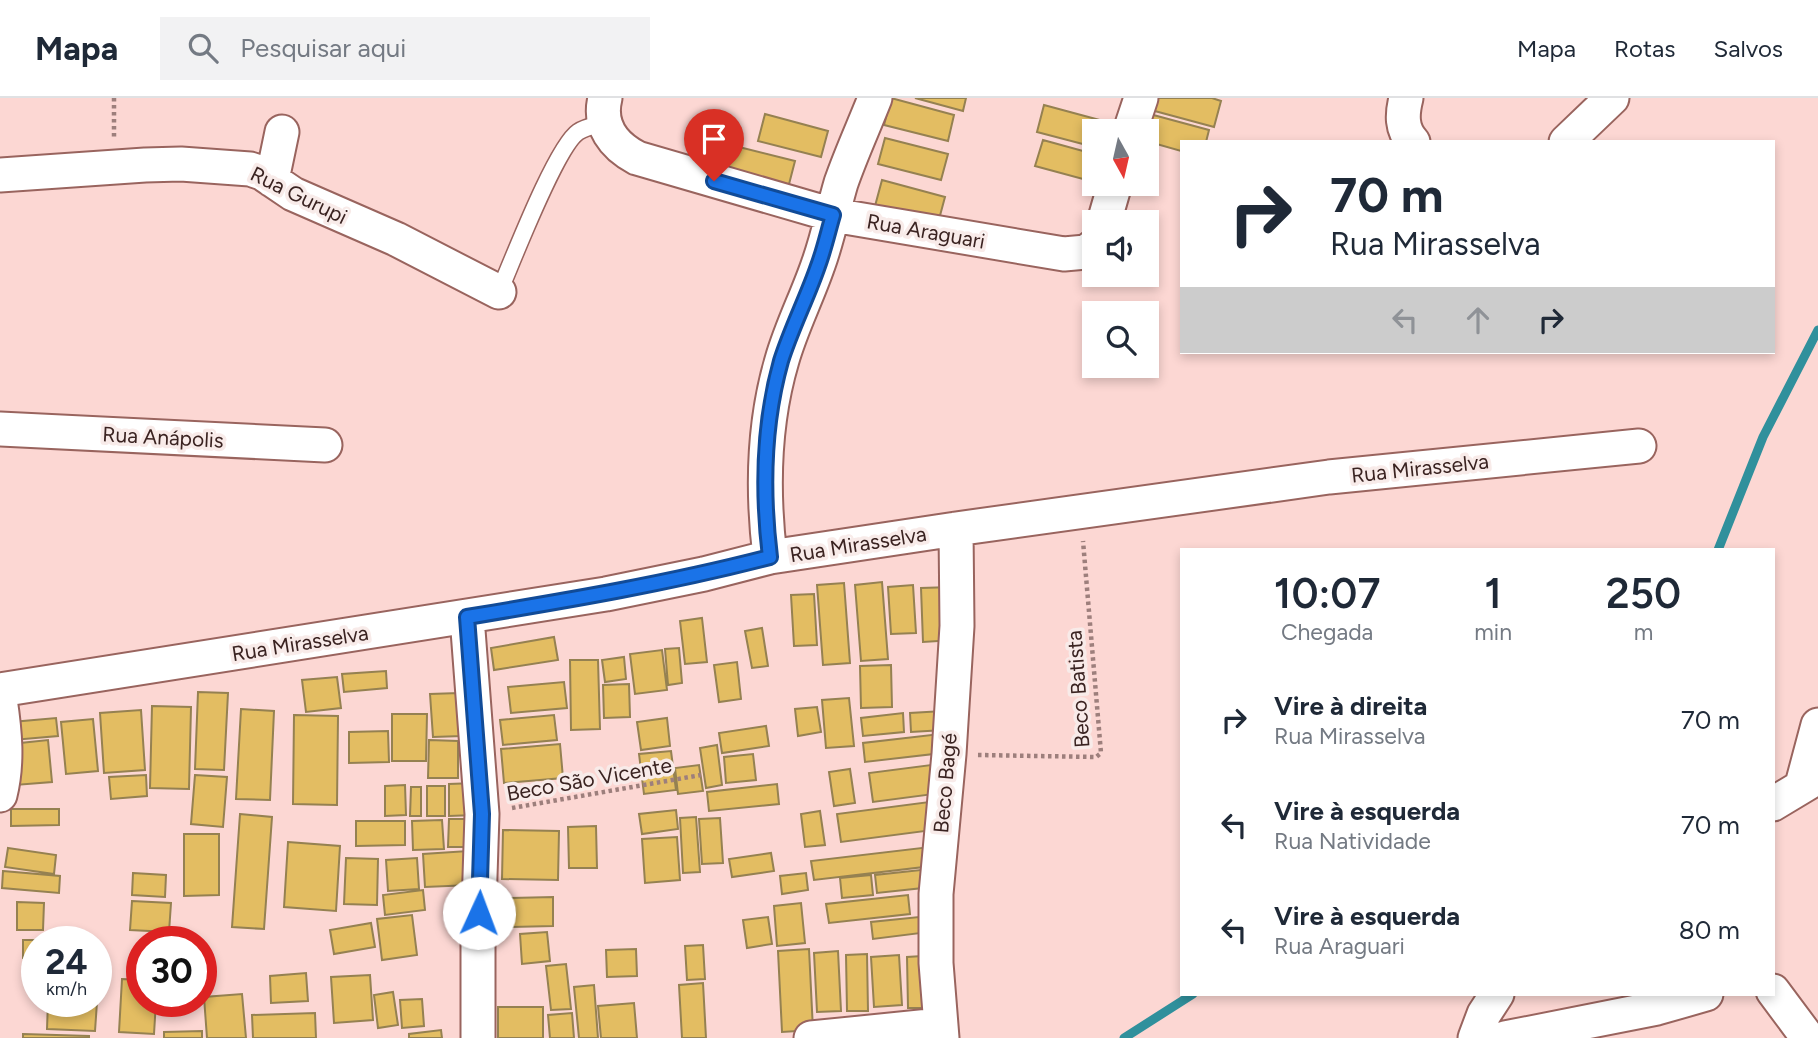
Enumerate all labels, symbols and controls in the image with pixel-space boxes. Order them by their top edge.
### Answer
search box [160,17,650,80]
text: Mapa [35,29,118,68]
icon: search [184,29,222,67]
text: Pesquisar aqui [240,32,406,64]
text: Mapa [1517,34,1576,63]
text: Rotas [1614,34,1675,63]
text: Salvos [1713,34,1783,63]
pin [684,109,744,181]
north arrow [1082,119,1158,196]
map controls [1082,119,1159,378]
icon: arrive [695,120,733,158]
street label: Rua Gurupi [247,161,351,229]
text: 70 m [1330,165,1443,224]
icon: right [1215,168,1306,259]
street label: Rua Araguari [865,208,987,254]
button: sound [1082,210,1159,287]
text: Rua Mirasselva [1330,225,1541,263]
button: search [1082,301,1159,378]
icon: left [1386,301,1424,339]
icon: ahead [1459,301,1497,339]
icon: right [1532,301,1570,339]
street label: Rua Anápolis [102,421,224,453]
street label: Rua Mirasselva [1350,448,1490,488]
street label: Rua Mirasselva [788,521,928,567]
text: 10:07 [1274,568,1380,619]
text: 1 [1484,568,1502,619]
text: 250 [1606,568,1681,619]
text: Chegada [1281,618,1373,646]
text: min [1474,618,1512,646]
text: m [1634,618,1653,646]
street label: Rua Mirasselva [230,620,370,666]
street label: Beco Batista [1061,629,1095,749]
text: Vire à direita [1274,690,1427,722]
icon: right [1215,701,1253,739]
text: 70 m [1681,704,1740,736]
text: Rua Mirasselva [1274,722,1425,750]
street label: Beco Bagé [928,732,962,834]
street label: Beco São Vicente [504,752,674,806]
text: Vire à esquerda [1274,795,1460,827]
icon: left [1215,806,1253,844]
text: 70 m [1681,809,1740,841]
text: Rua Natividade [1274,827,1431,855]
position arrow [442,876,516,950]
text: Vire à esquerda [1274,900,1460,932]
icon: left [1215,911,1253,949]
text: 80 m [1679,914,1740,946]
speed limit sign: 30 [126,926,217,1017]
text: Rua Araguari [1274,932,1405,960]
text: 24 [45,941,88,983]
text: km/h [46,978,87,1000]

